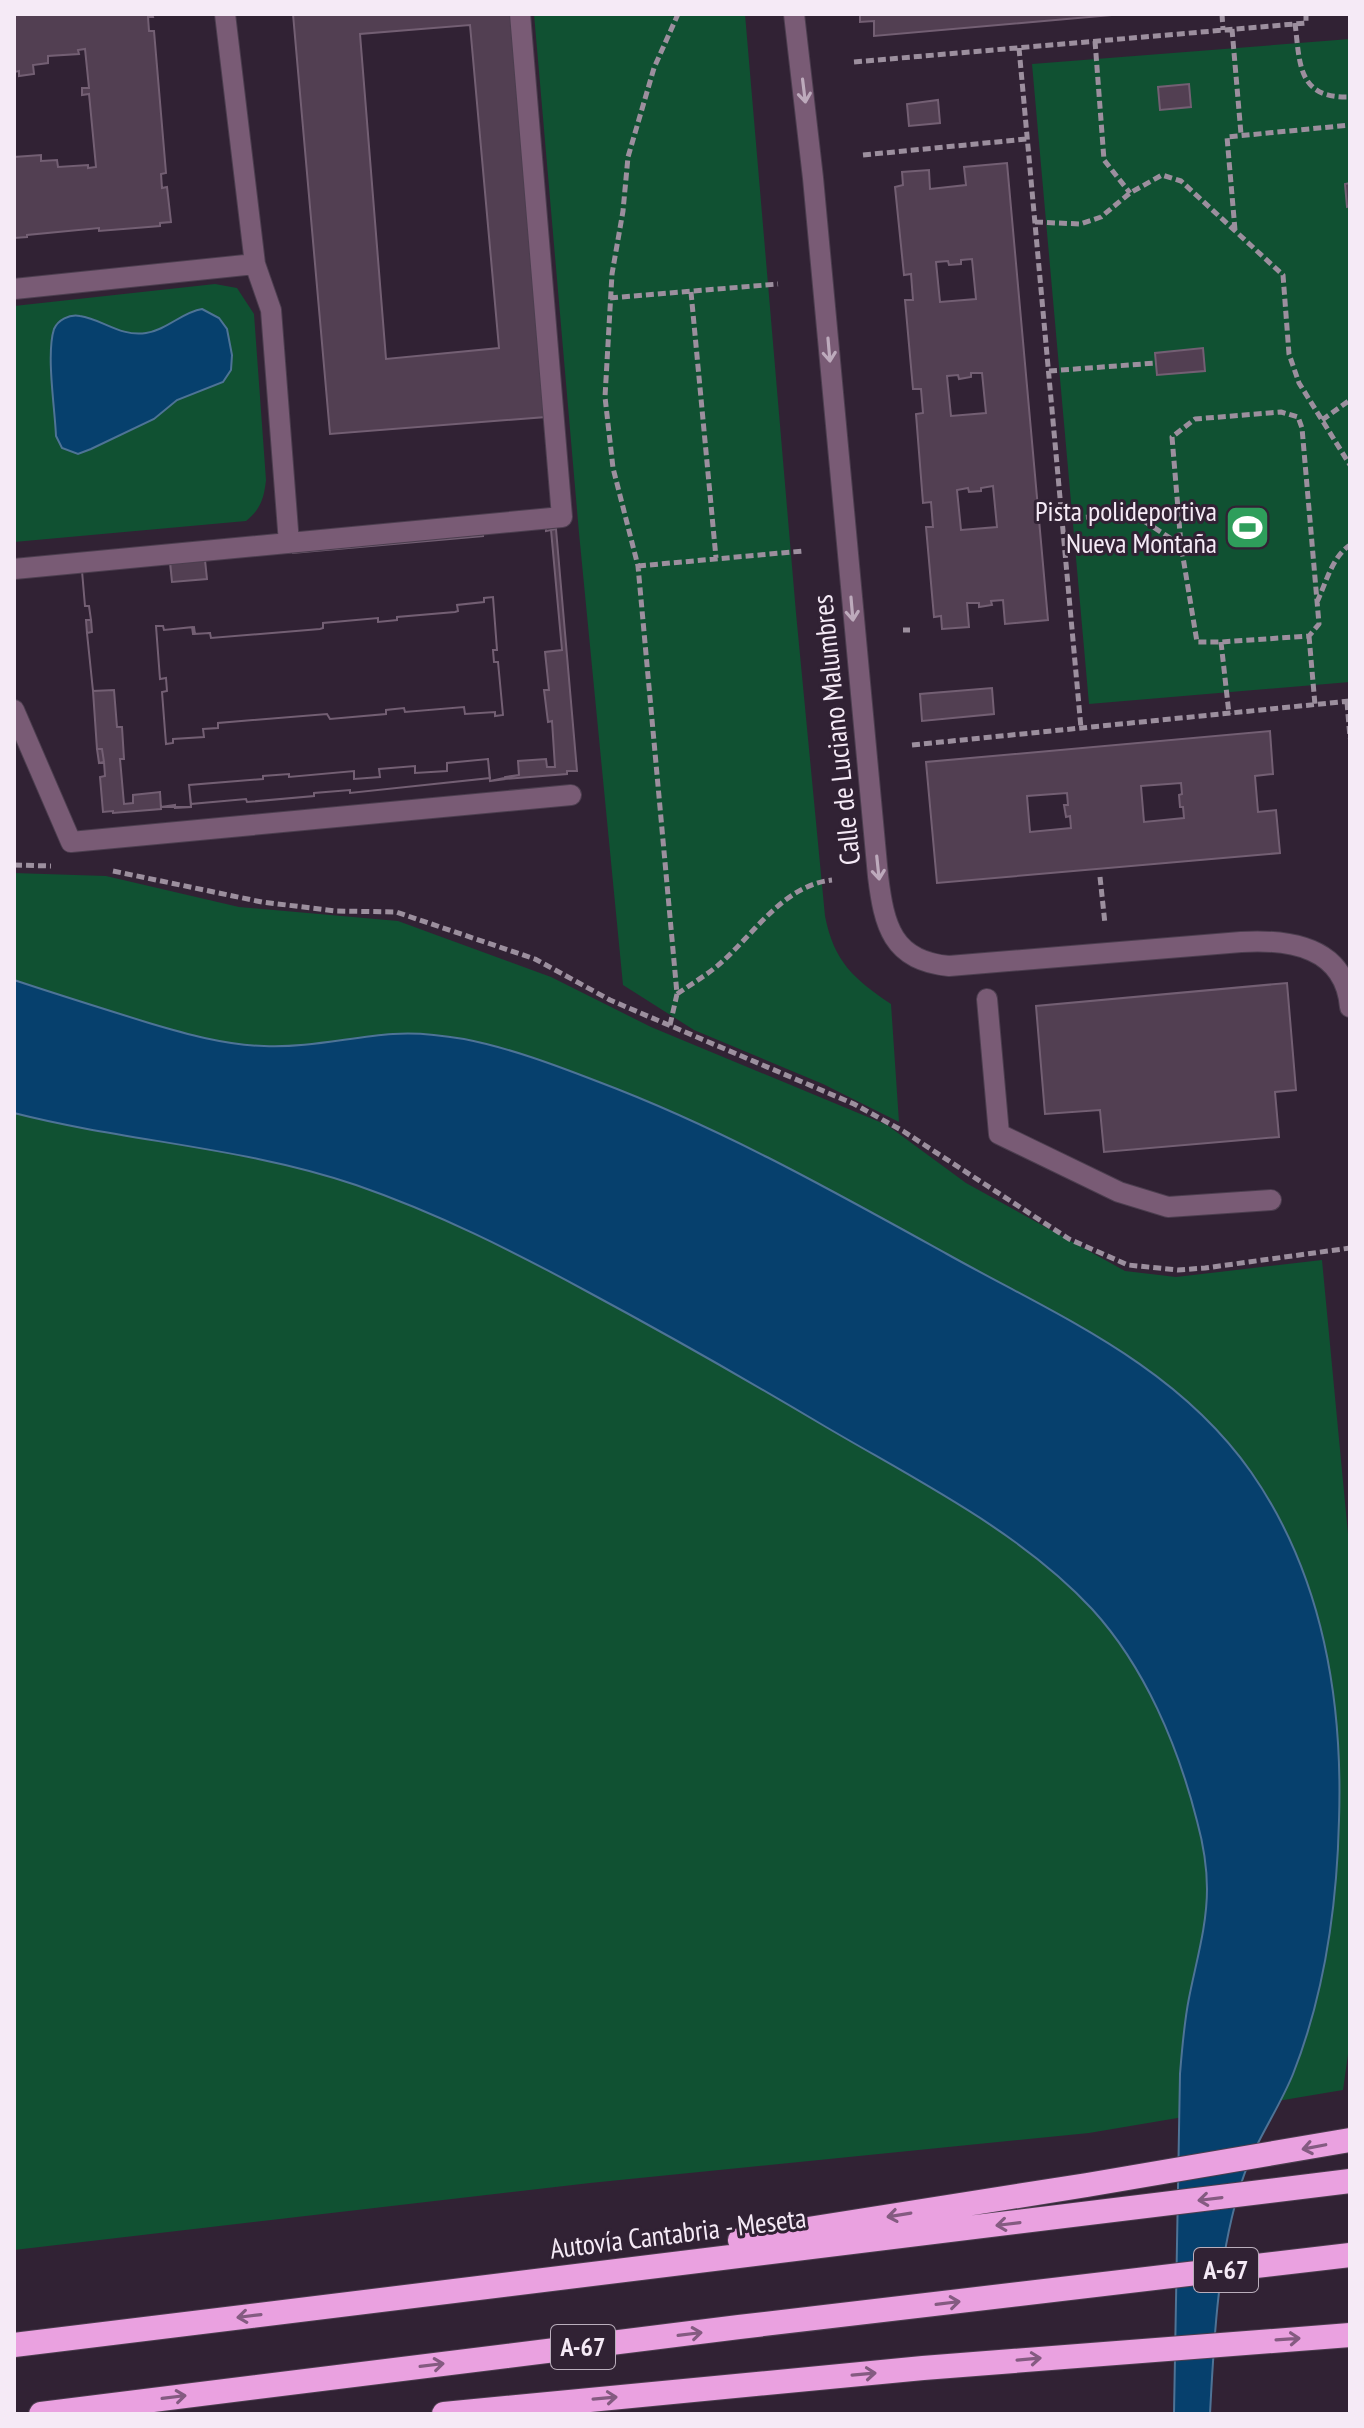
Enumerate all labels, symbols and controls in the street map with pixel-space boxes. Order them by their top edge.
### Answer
one-way arrow [797,78,812,104]
one-way arrow [822,336,837,363]
place label: Pista polideportiva Nueva Montaña [1035,492,1217,561]
sports icon: Pista polideportiva Nueva Montaña [1224,503,1272,551]
street label: Calle de Luciano Malumbres [803,593,868,867]
one-way arrow [845,595,860,622]
one-way arrow [870,854,885,881]
one-way arrow [1301,2141,1327,2156]
one-way arrow [1198,2192,1223,2207]
street label: Autovía Cantabria - Meseta [548,2198,808,2267]
one-way arrow [887,2208,912,2223]
one-way arrow [995,2216,1022,2231]
road number: A-67 [1194,2248,1258,2292]
one-way arrow [935,2295,960,2310]
one-way arrow [236,2308,263,2323]
road number: A-67 [551,2325,615,2369]
one-way arrow [676,2326,703,2341]
one-way arrow [1274,2331,1301,2346]
one-way arrow [1015,2351,1042,2366]
one-way arrow [418,2358,445,2373]
one-way arrow [850,2366,877,2381]
one-way arrow [160,2390,186,2405]
one-way arrow [591,2391,618,2406]

